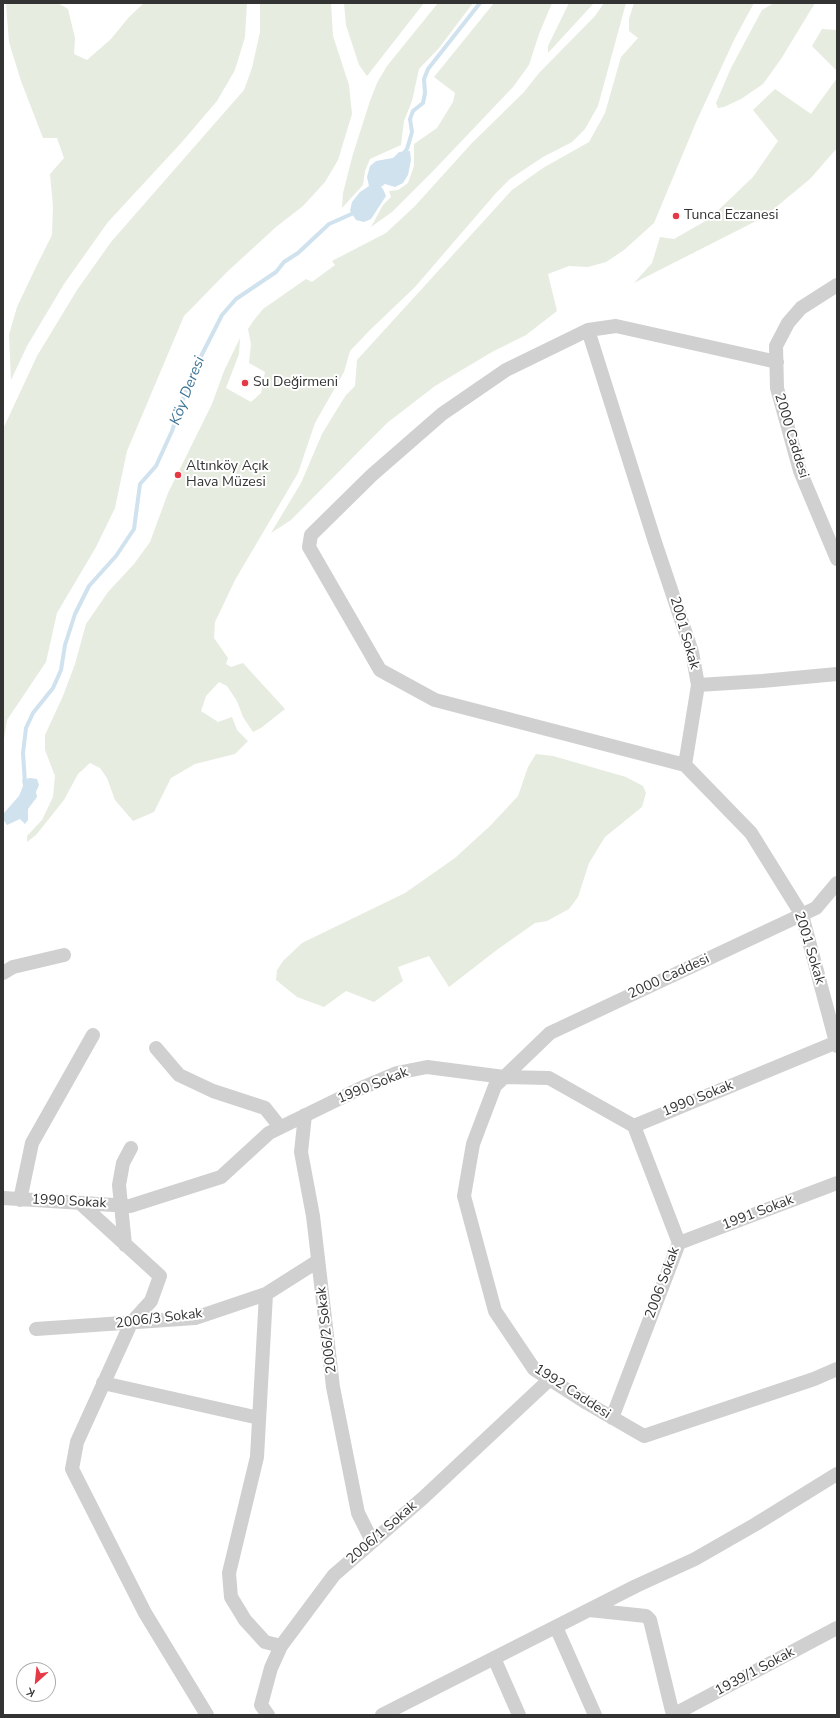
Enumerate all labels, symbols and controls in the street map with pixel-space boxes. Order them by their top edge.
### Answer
place label: Tunca Eczanesi [684,208,778,224]
marker: Tunca Eczanesi [671,211,681,221]
water label: Köy Deresi [167,354,209,428]
place label: Su Değirmeni [253,375,338,391]
marker: Su Değirmeni [240,378,250,388]
street label: 2000 Caddesi [770,392,812,480]
place label: Altınköy Açık Hava Müzesi [186,459,268,492]
marker: Altınköy Açık Hava Müzesi [173,470,183,480]
street label: 2001 Sokak [666,595,702,671]
street label: 2001 Sokak [790,910,828,986]
street label: 2000 Caddesi [626,951,712,1003]
street label: 1990 Sokak [335,1064,411,1108]
street label: 1990 Sokak [660,1077,736,1121]
street label: 1990 Sokak [31,1192,107,1212]
street label: 1991 Sokak [720,1192,796,1234]
street label: 2006 Sokak [642,1245,684,1321]
street label: 2006/2 Sokak [313,1286,341,1374]
street label: 2006/3 Sokak [115,1305,203,1333]
street label: 1992 Caddesi [531,1361,613,1423]
street label: 2006/1 Sokak [344,1498,420,1568]
street label: 1939/1 Sokak [713,1644,797,1700]
north arrow [16,1662,56,1702]
text: K [24,1684,37,1701]

